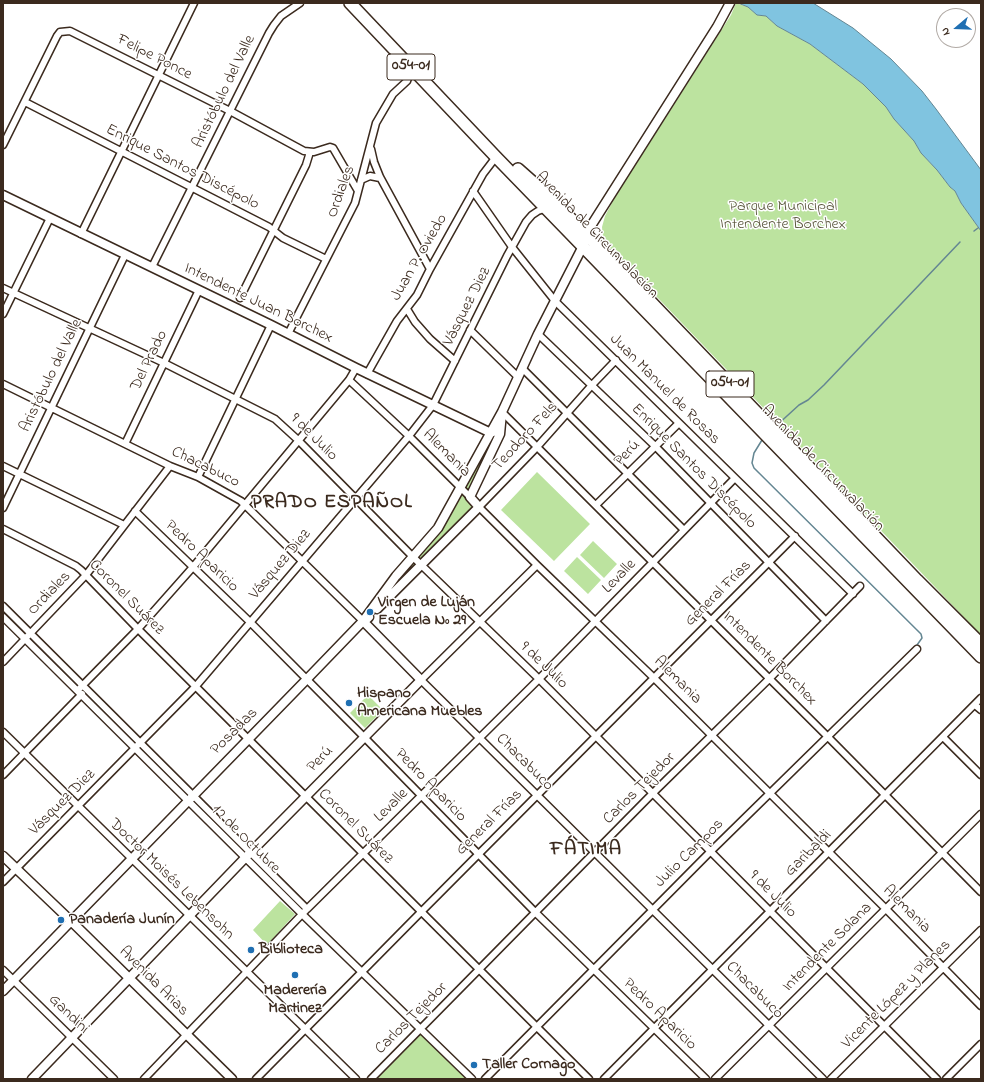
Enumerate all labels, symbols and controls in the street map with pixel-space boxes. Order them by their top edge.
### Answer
north arrow [936,8,976,48]
text: N [937,25,954,38]
street label: Felipe Ponce [113,31,195,85]
street label: Aristóbulo del Valle [189,32,261,152]
road number: 054-01 [387,54,435,80]
street label: Enrique Santos Discépolo [102,121,262,215]
street label: Ordiales [324,163,360,221]
street label: Avenida de Circunvalación [530,168,662,304]
park label: Parque Municipal Intendente Borchex [720,197,846,235]
street label: Juan P. Oviedo [387,211,453,305]
street label: Intendente Juan Borchex [180,260,336,348]
street label: Vásquez Diez [440,264,496,350]
street label: Aristóbulo del Valle [16,316,88,436]
street label: Del Prado [127,328,173,394]
street label: Juan Manuel de Rosas [605,331,723,449]
road number: 054-01 [706,371,754,397]
street label: Teodoro Fels [489,398,563,476]
street label: Enrique Santos Discépolo [626,400,760,534]
street label: Avenida de Circunvalación [756,401,888,537]
street label: 9 de Julio [285,410,341,466]
street label: Alemania [418,426,474,482]
street label: Perú [611,437,645,471]
street label: Chacabuco [168,443,242,493]
district label: PRADO ESPAÑOL [251,492,413,516]
street label: Pedro Aparicio [160,517,242,597]
street label: Vásquez Diez [246,526,316,604]
street label: Coronel Suárez [84,556,168,640]
street label: Levalle [599,556,641,598]
street label: General Frías [682,557,756,631]
street label: Ordiales [24,568,76,620]
place label: Virgen de Luján Escuela Nº 29 [378,593,475,631]
marker: Virgen de Luján Escuela Nº 29 [365,607,375,617]
street label: Intendente Borchex [718,608,820,710]
street label: 9 de Julio [515,638,571,694]
street label: Alemania [649,653,705,709]
place label: Hispano Americana Muebles [357,684,483,722]
marker: Hispano Americana Muebles [344,698,354,708]
street label: Posadas [207,704,263,760]
street label: Chacabuco [491,730,557,796]
street label: Perú [304,743,338,777]
street label: Pedro Aparicio [390,745,470,827]
street label: Carlos Tejedor [600,749,680,829]
street label: Vásquez Diez [26,766,100,840]
street label: Coronel Suárez [313,785,397,869]
street label: Levalle [371,785,413,827]
street label: General Frías [453,786,527,860]
street label: 12 de Octubre [206,801,284,879]
street label: Doctor Moisés Lebensohn [105,815,237,945]
street label: Julio Campos [651,815,729,893]
street label: Garibaldi [782,827,836,881]
district label: FÁTIMA [550,839,622,863]
street label: 9 de Julio [744,867,800,923]
street label: Alemania [878,882,934,938]
street label: Intendente Solana [779,899,877,997]
place label: Panadería Junín [69,910,175,930]
marker: Panadería Junín [56,915,66,925]
street label: Vicente López y Planes [838,936,956,1054]
place label: Biblioteca [259,940,323,960]
street label: Avenida Arias [114,943,192,1021]
marker: Biblioteca [246,945,256,955]
street label: Chacabuco [721,958,787,1024]
marker: Maderería Martinez [290,970,300,980]
street label: Pedro Aparicio [618,975,700,1055]
street label: Carlos Tejedor [372,979,452,1059]
place label: Maderería Martinez [263,981,327,1019]
street label: Gandini [44,991,92,1039]
place label: Taller Cornago [482,1055,575,1075]
marker: Taller Cornago [469,1060,479,1070]

